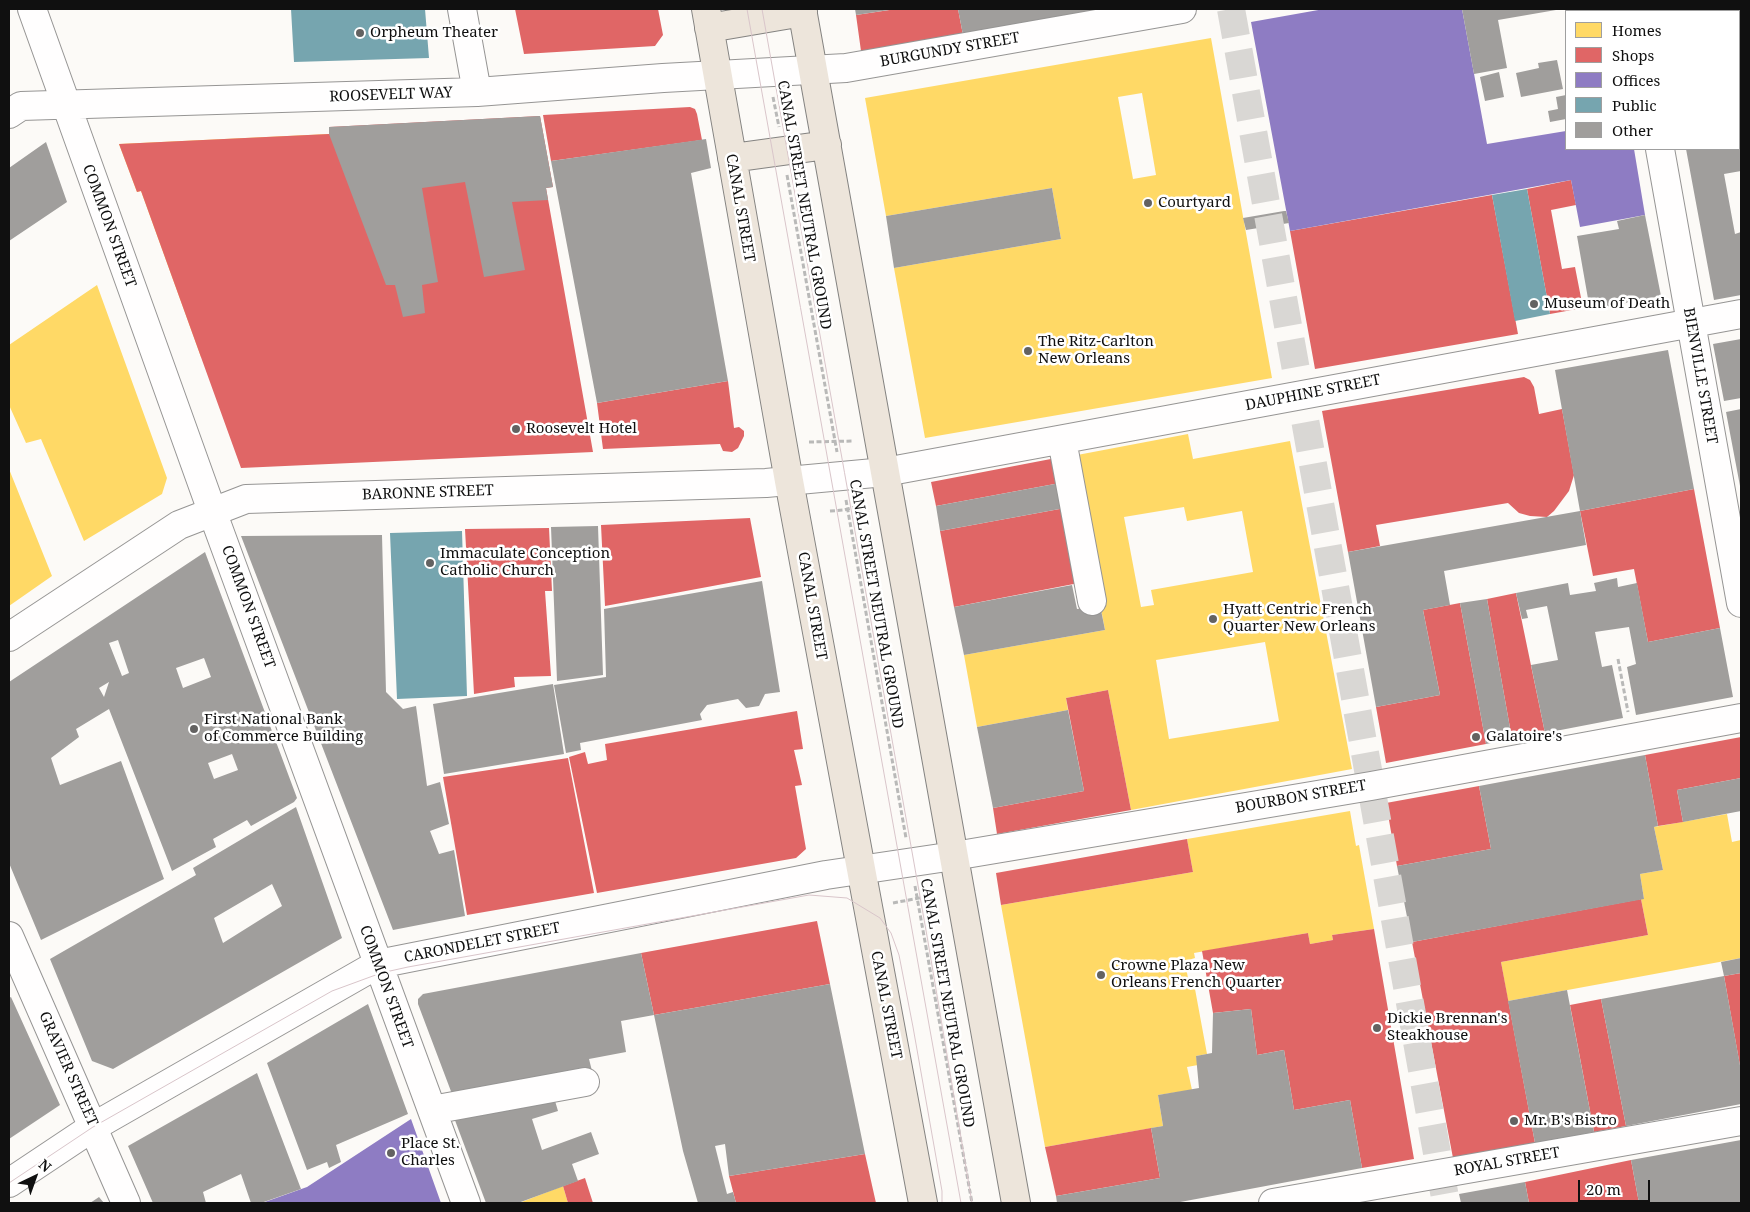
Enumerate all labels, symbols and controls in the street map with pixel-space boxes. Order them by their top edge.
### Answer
legend [1565,10,1740,150]
text: Homes [1612,20,1662,40]
place label: Orpheum Theater [370,24,498,42]
marker: Orpheum Theater [354,27,366,39]
street label: BURGUNDY STREET [879,29,1021,71]
text: Shops [1612,45,1654,65]
text: Offices [1612,70,1660,90]
street label: CANAL STREET NEUTRAL GROUND [773,79,835,331]
street label: ROOSEVELT WAY [329,84,453,106]
text: Public [1612,95,1657,115]
text: Other [1612,120,1653,140]
street label: CANAL STREET [722,152,758,264]
street label: COMMON STREET [78,162,140,290]
place label: Courtyard [1158,194,1231,212]
marker: Courtyard [1142,197,1154,209]
place label: Museum of Death [1544,295,1670,313]
marker: Museum of Death [1528,298,1540,310]
street label: BIENVILLE STREET [1679,306,1721,446]
place label: The Ritz-Carlton New Orleans [1038,333,1154,368]
marker: The Ritz-Carlton New Orleans [1022,345,1034,357]
street label: DAUPHINE STREET [1244,371,1382,415]
place label: Roosevelt Hotel [526,420,637,438]
marker: Roosevelt Hotel [510,423,522,435]
street label: CANAL STREET NEUTRAL GROUND [845,478,907,730]
street label: BARONNE STREET [362,482,494,504]
street label: COMMON STREET [217,543,279,671]
place label: Immaculate Conception Catholic Church [440,545,610,580]
street label: CANAL STREET [794,550,830,662]
marker: Immaculate Conception Catholic Church [424,557,436,569]
place label: Hyatt Centric French Quarter New Orleans [1223,601,1375,636]
marker: Hyatt Centric French Quarter New Orleans [1207,613,1219,625]
place label: First National Bank of Commerce Building [204,711,363,746]
marker: First National Bank of Commerce Building [188,723,200,735]
place label: Galatoire's [1486,728,1562,746]
marker: Galatoire's [1470,731,1482,743]
street label: BOURBON STREET [1234,777,1368,817]
street label: CANAL STREET NEUTRAL GROUND [916,877,978,1129]
street label: CARONDELET STREET [402,919,562,967]
street label: COMMON STREET [355,923,417,1051]
street label: CANAL STREET [867,949,905,1061]
place label: Crowne Plaza New Orleans French Quarter [1111,957,1282,992]
marker: Crowne Plaza New Orleans French Quarter [1095,969,1107,981]
street label: GRAVIER STREET [35,1009,101,1129]
place label: Dickie Brennan's Steakhouse [1387,1010,1507,1045]
marker: Dickie Brennan's Steakhouse [1371,1022,1383,1034]
place label: Mr. B's Bistro [1524,1112,1617,1130]
marker: Mr. B's Bistro [1508,1115,1520,1127]
place label: Place St. Charles [401,1135,460,1170]
street label: ROYAL STREET [1453,1144,1561,1180]
marker: Place St. Charles [385,1147,397,1159]
north arrow [10,1152,60,1202]
text: N [35,1155,56,1176]
scale bar [1580,1170,1652,1202]
text: 20 m [1586,1179,1621,1199]

